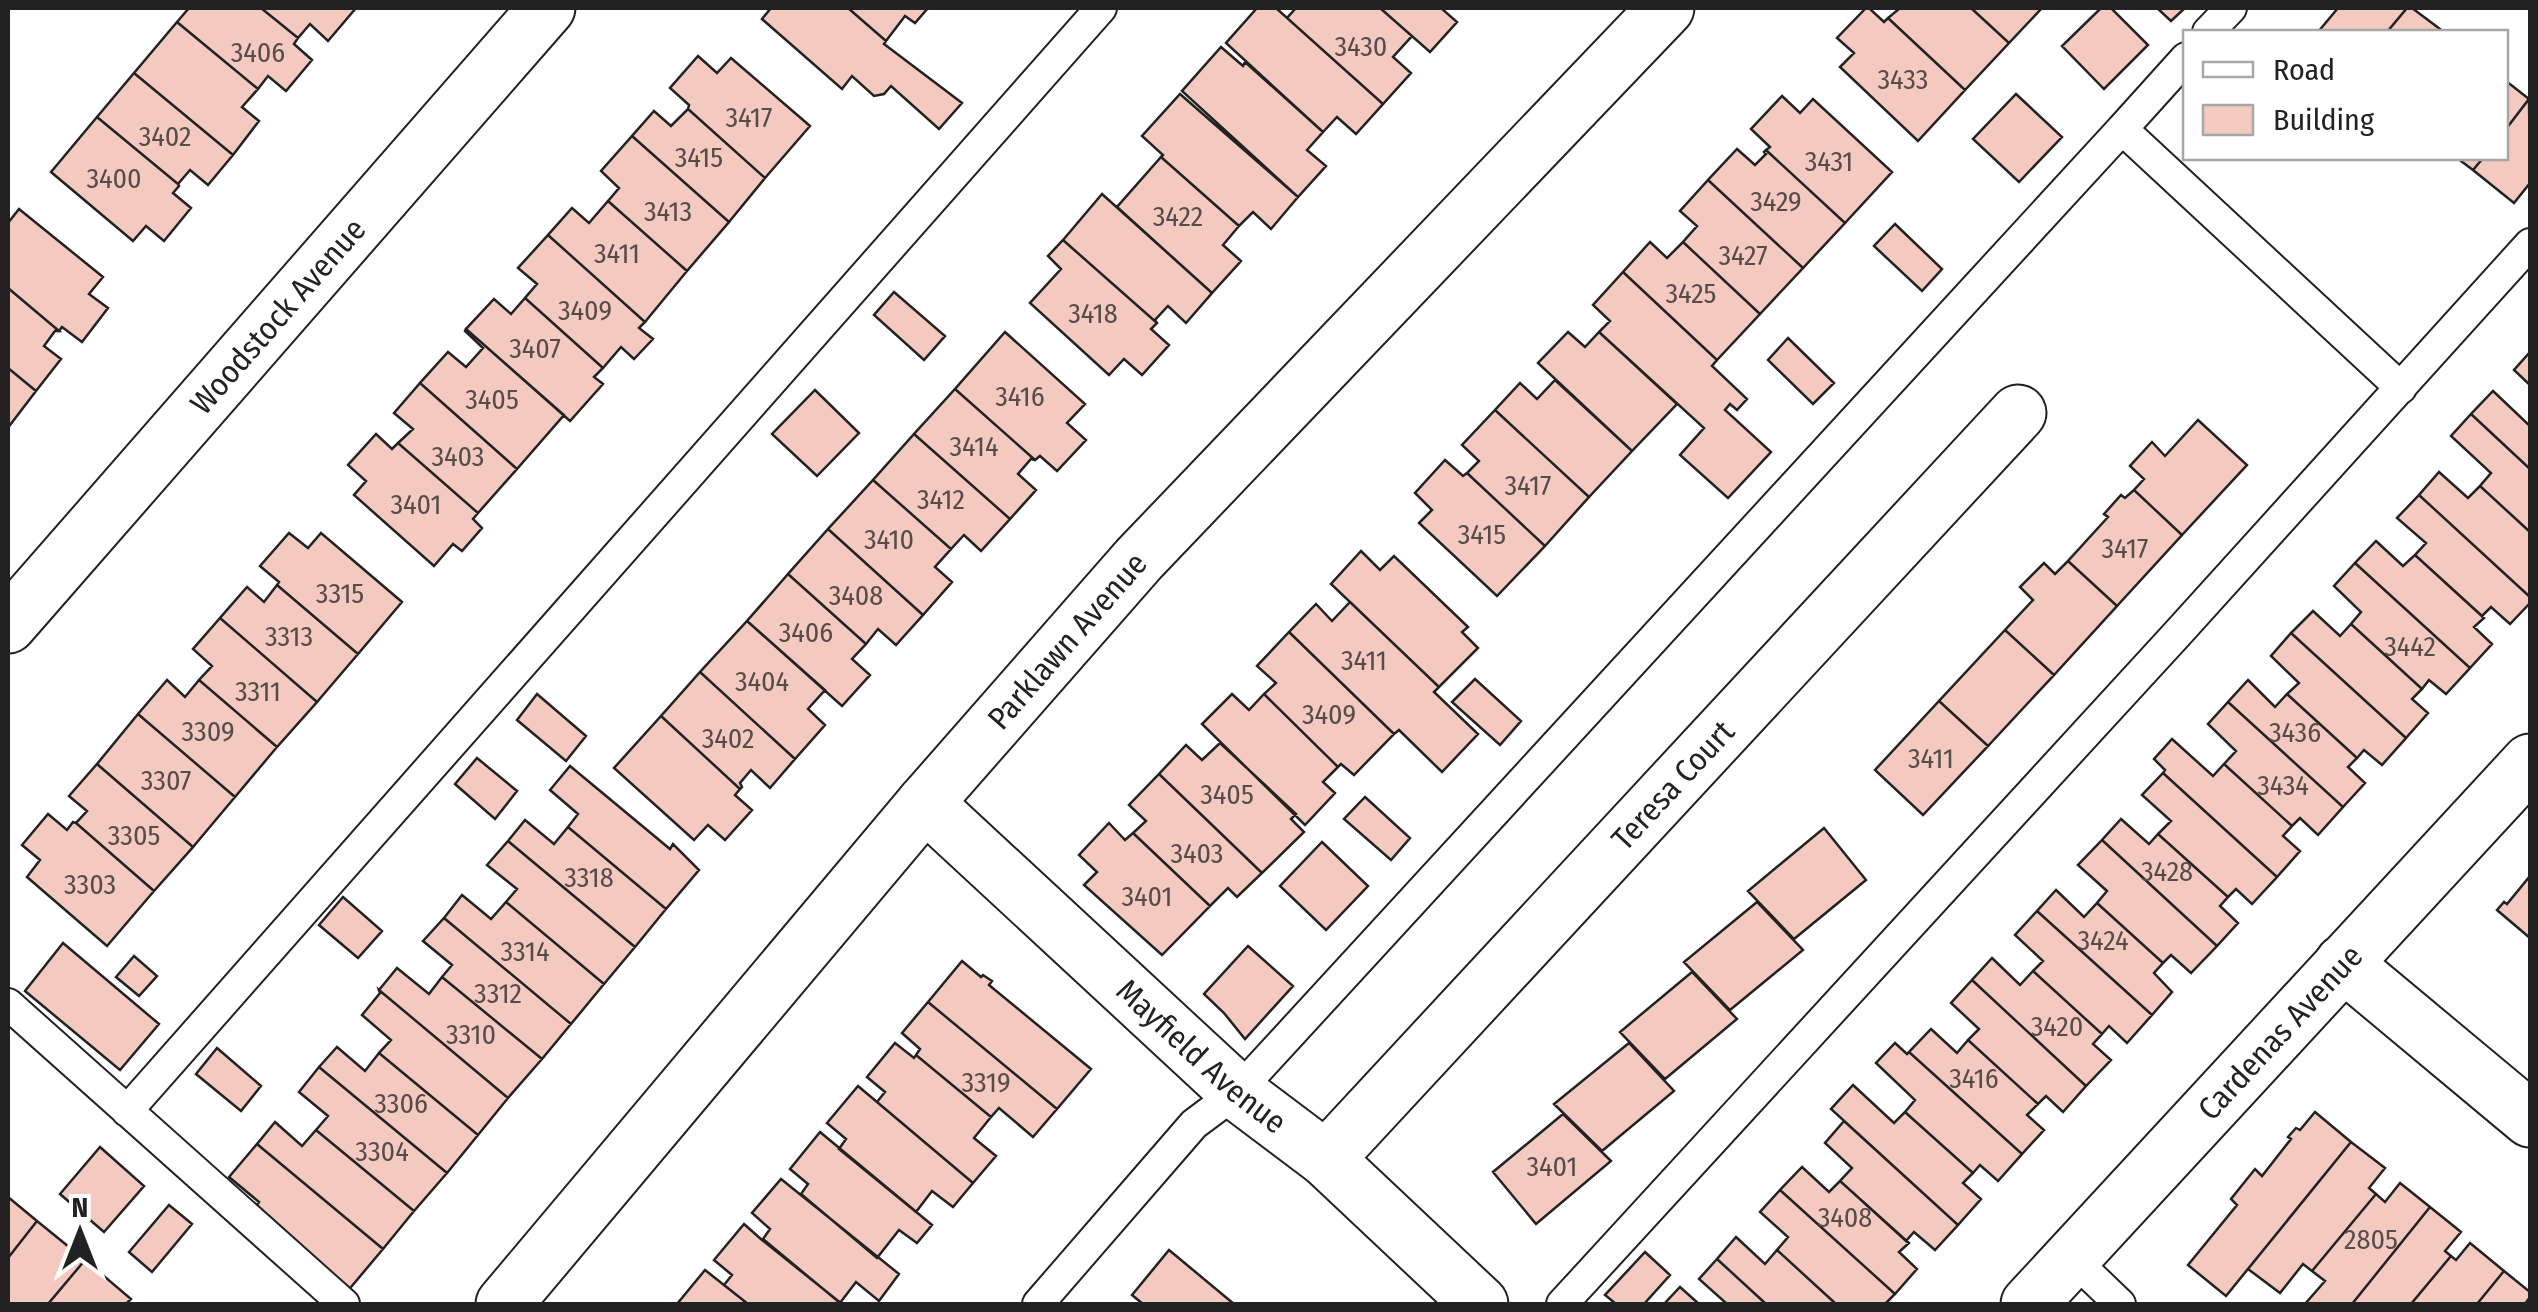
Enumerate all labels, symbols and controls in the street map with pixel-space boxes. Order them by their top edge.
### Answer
house number: 3430 [1335,30,1387,63]
legend [2183,30,2508,160]
house number: 3406 [231,36,285,69]
text: Road [2273,52,2335,88]
house number: 3433 [1878,63,1928,96]
house number: 3417 [726,101,772,134]
text: Building [2273,102,2375,138]
house number: 3402 [139,120,191,153]
house number: 3415 [675,141,723,174]
house number: 3431 [1805,145,1853,178]
house number: 3400 [86,162,142,195]
house number: 3429 [1750,185,1802,218]
house number: 3413 [644,195,692,228]
house number: 3422 [1153,200,1203,233]
street label: Woodstock Avenue [182,211,373,422]
house number: 3411 [594,237,640,270]
house number: 3427 [1718,239,1768,272]
house number: 3425 [1666,277,1716,310]
house number: 3409 [558,294,612,327]
house number: 3418 [1068,297,1118,330]
house number: 3407 [509,332,561,365]
house number: 3416 [995,380,1045,413]
house number: 3405 [465,383,519,416]
house number: 3414 [949,430,999,463]
house number: 3403 [432,440,484,473]
house number: 3417 [1505,469,1551,502]
house number: 3412 [917,483,965,516]
house number: 3401 [391,488,441,521]
house number: 3415 [1458,518,1506,551]
house number: 3410 [864,523,914,556]
house number: 3417 [2102,532,2148,565]
street label: Parklawn Avenue [980,545,1155,737]
house number: 3315 [316,577,364,610]
house number: 3408 [829,579,883,612]
house number: 3406 [779,616,833,649]
house number: 3313 [265,620,313,653]
house number: 3442 [2384,630,2436,663]
house number: 3411 [1341,644,1387,677]
house number: 3404 [735,665,789,698]
house number: 3311 [235,675,281,708]
house number: 3409 [1302,698,1356,731]
street label: Teresa Court [1604,712,1742,858]
house number: 3309 [181,715,235,748]
house number: 3436 [2269,716,2321,749]
house number: 3402 [702,722,754,755]
house number: 3411 [1908,742,1954,775]
house number: 3307 [141,764,191,797]
house number: 3434 [2257,769,2309,802]
house number: 3405 [1200,778,1254,811]
house number: 3305 [108,819,160,852]
house number: 3403 [1171,837,1223,870]
house number: 3428 [2141,855,2193,888]
house number: 3318 [564,861,614,894]
house number: 3303 [64,868,116,901]
house number: 3401 [1122,880,1172,913]
house number: 3424 [2077,924,2129,957]
house number: 3314 [500,935,550,968]
street label: Cardenas Avenue [2190,937,2370,1128]
street label: Mayfield Avenue [1109,971,1294,1141]
house number: 3312 [474,977,522,1010]
house number: 3420 [2031,1010,2083,1043]
house number: 3310 [446,1018,496,1051]
house number: 3416 [1949,1062,1999,1095]
house number: 3319 [961,1066,1011,1099]
house number: 3306 [374,1087,428,1120]
house number: 3304 [355,1135,409,1168]
house number: 3401 [1527,1150,1577,1183]
north arrow [30,1182,130,1282]
text: N [72,1191,88,1224]
house number: 3408 [1818,1201,1872,1234]
house number: 2805 [2344,1223,2398,1256]

